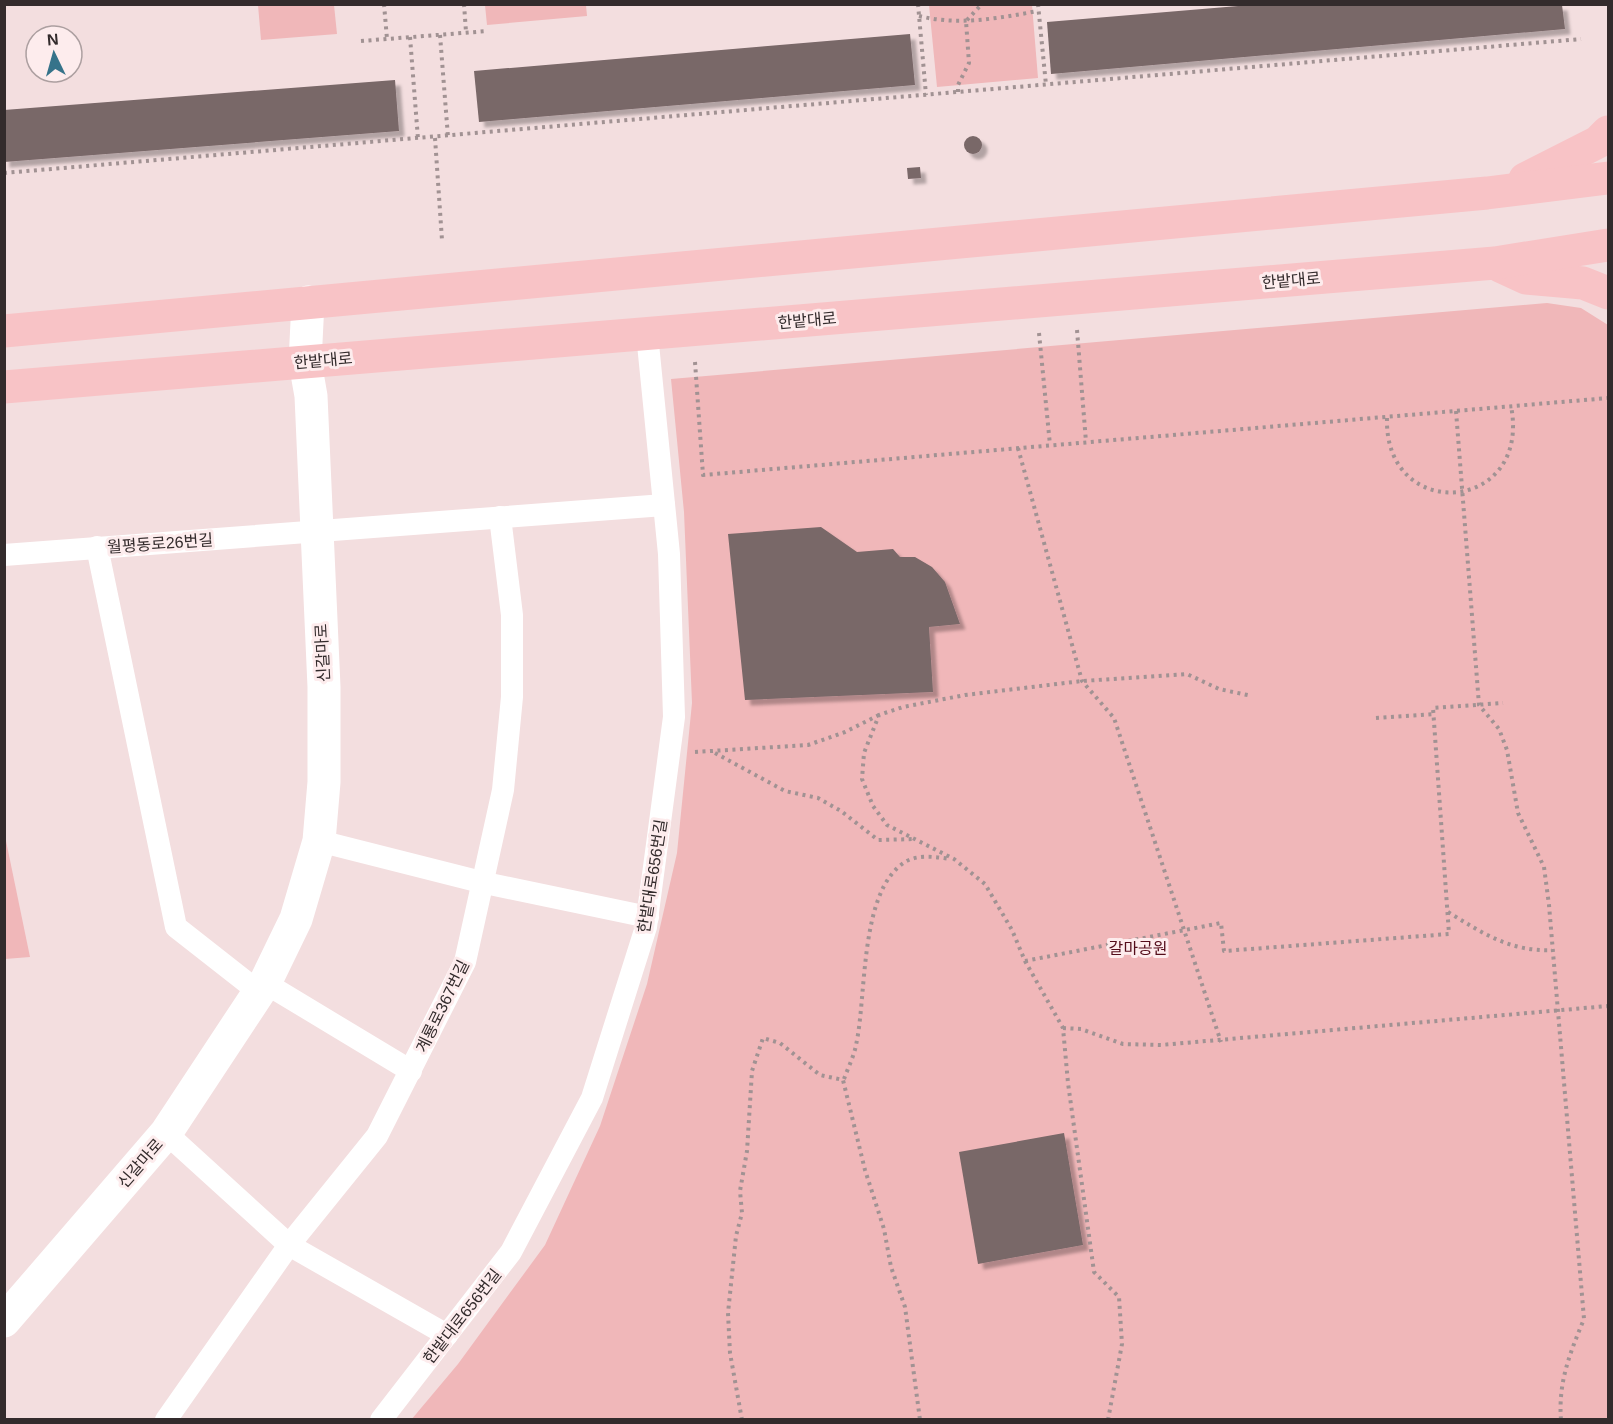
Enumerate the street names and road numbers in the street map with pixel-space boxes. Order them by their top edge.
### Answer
street label: 한밭대로 [1261,269,1321,292]
street label: 한밭대로 [777,309,837,332]
street label: 한밭대로 [293,349,353,372]
street label: 월평동로26번길 [107,531,214,556]
street label: 신갈마로 [312,623,333,683]
street label: 한밭대로656번길 [635,818,670,934]
street label: 계룡로367번길 [413,957,472,1055]
street label: 신갈마로 [115,1135,166,1191]
street label: 한밭대로656번길 [420,1266,504,1367]

